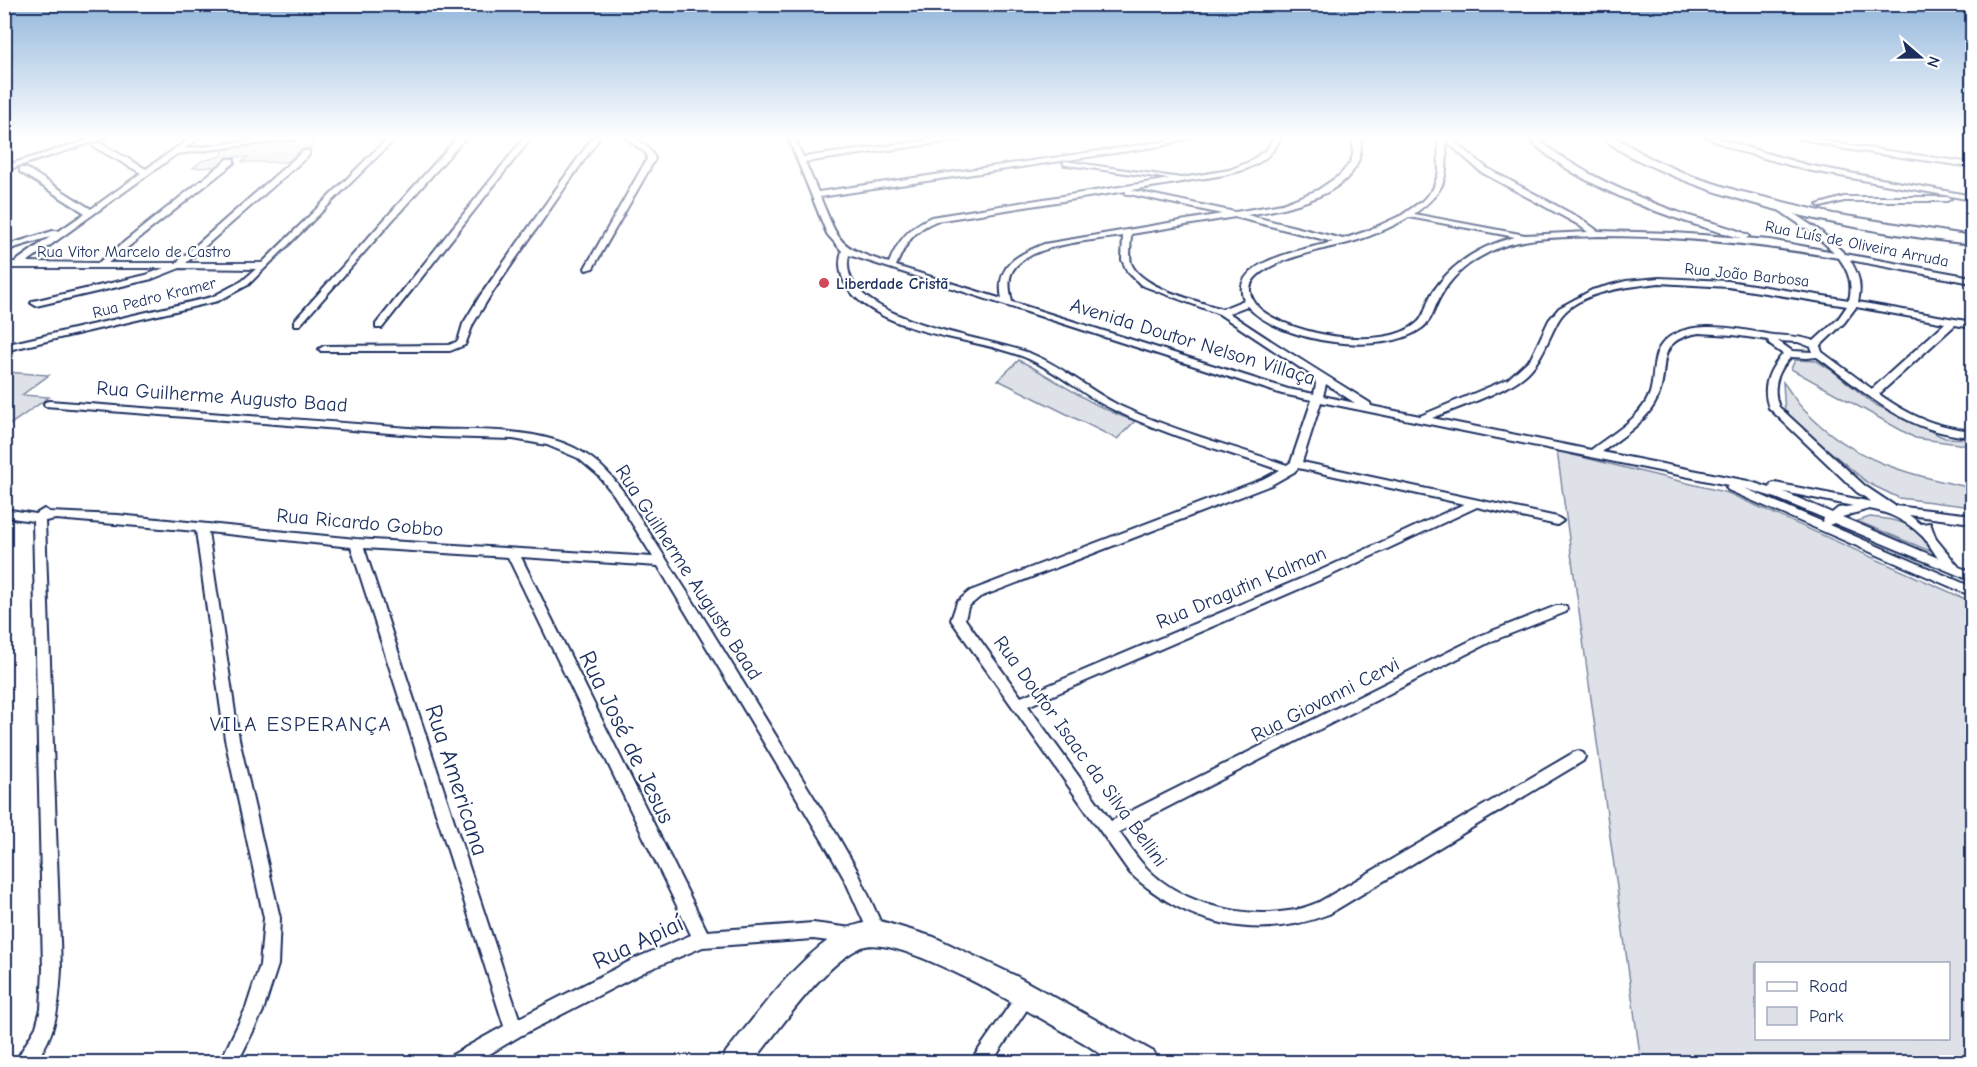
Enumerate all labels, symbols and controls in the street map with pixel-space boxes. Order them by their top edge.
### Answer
north arrow [1890,27,1950,87]
text: N [1923,54,1943,70]
street label: Rua Luís de Oliveira Arruda [1763,217,1950,271]
street label: Rua Vitor Marcelo de Castro [37,243,231,261]
street label: Rua João Barbosa [1684,259,1810,291]
street label: Rua Pedro Kramer [91,274,219,322]
place label: Liberdade Cristã [836,275,948,293]
marker: Liberdade Cristã [817,276,831,290]
street label: Avenida Doutor Nelson Villaça [1068,293,1318,390]
street label: Rua Guilherme Augusto Baad [96,376,348,417]
street label: Rua Guilherme Augusto Baad [610,461,767,684]
street label: Rua Ricardo Gobbo [275,504,444,541]
street label: Rua Dragutin Kalman [1153,541,1330,634]
street label: Rua Doutor Isaac da Silva Bellini [989,631,1172,871]
street label: Rua José de Jesus [573,646,681,828]
street label: Rua Giovanni Cervi [1247,652,1403,747]
street label: Rua Americana [419,701,495,859]
district label: VILA ESPERANÇA [210,712,392,736]
street label: Rua Apiaí [588,909,688,975]
legend [1755,962,1950,1040]
text: Road [1809,976,1848,997]
text: Park [1809,1006,1844,1027]

